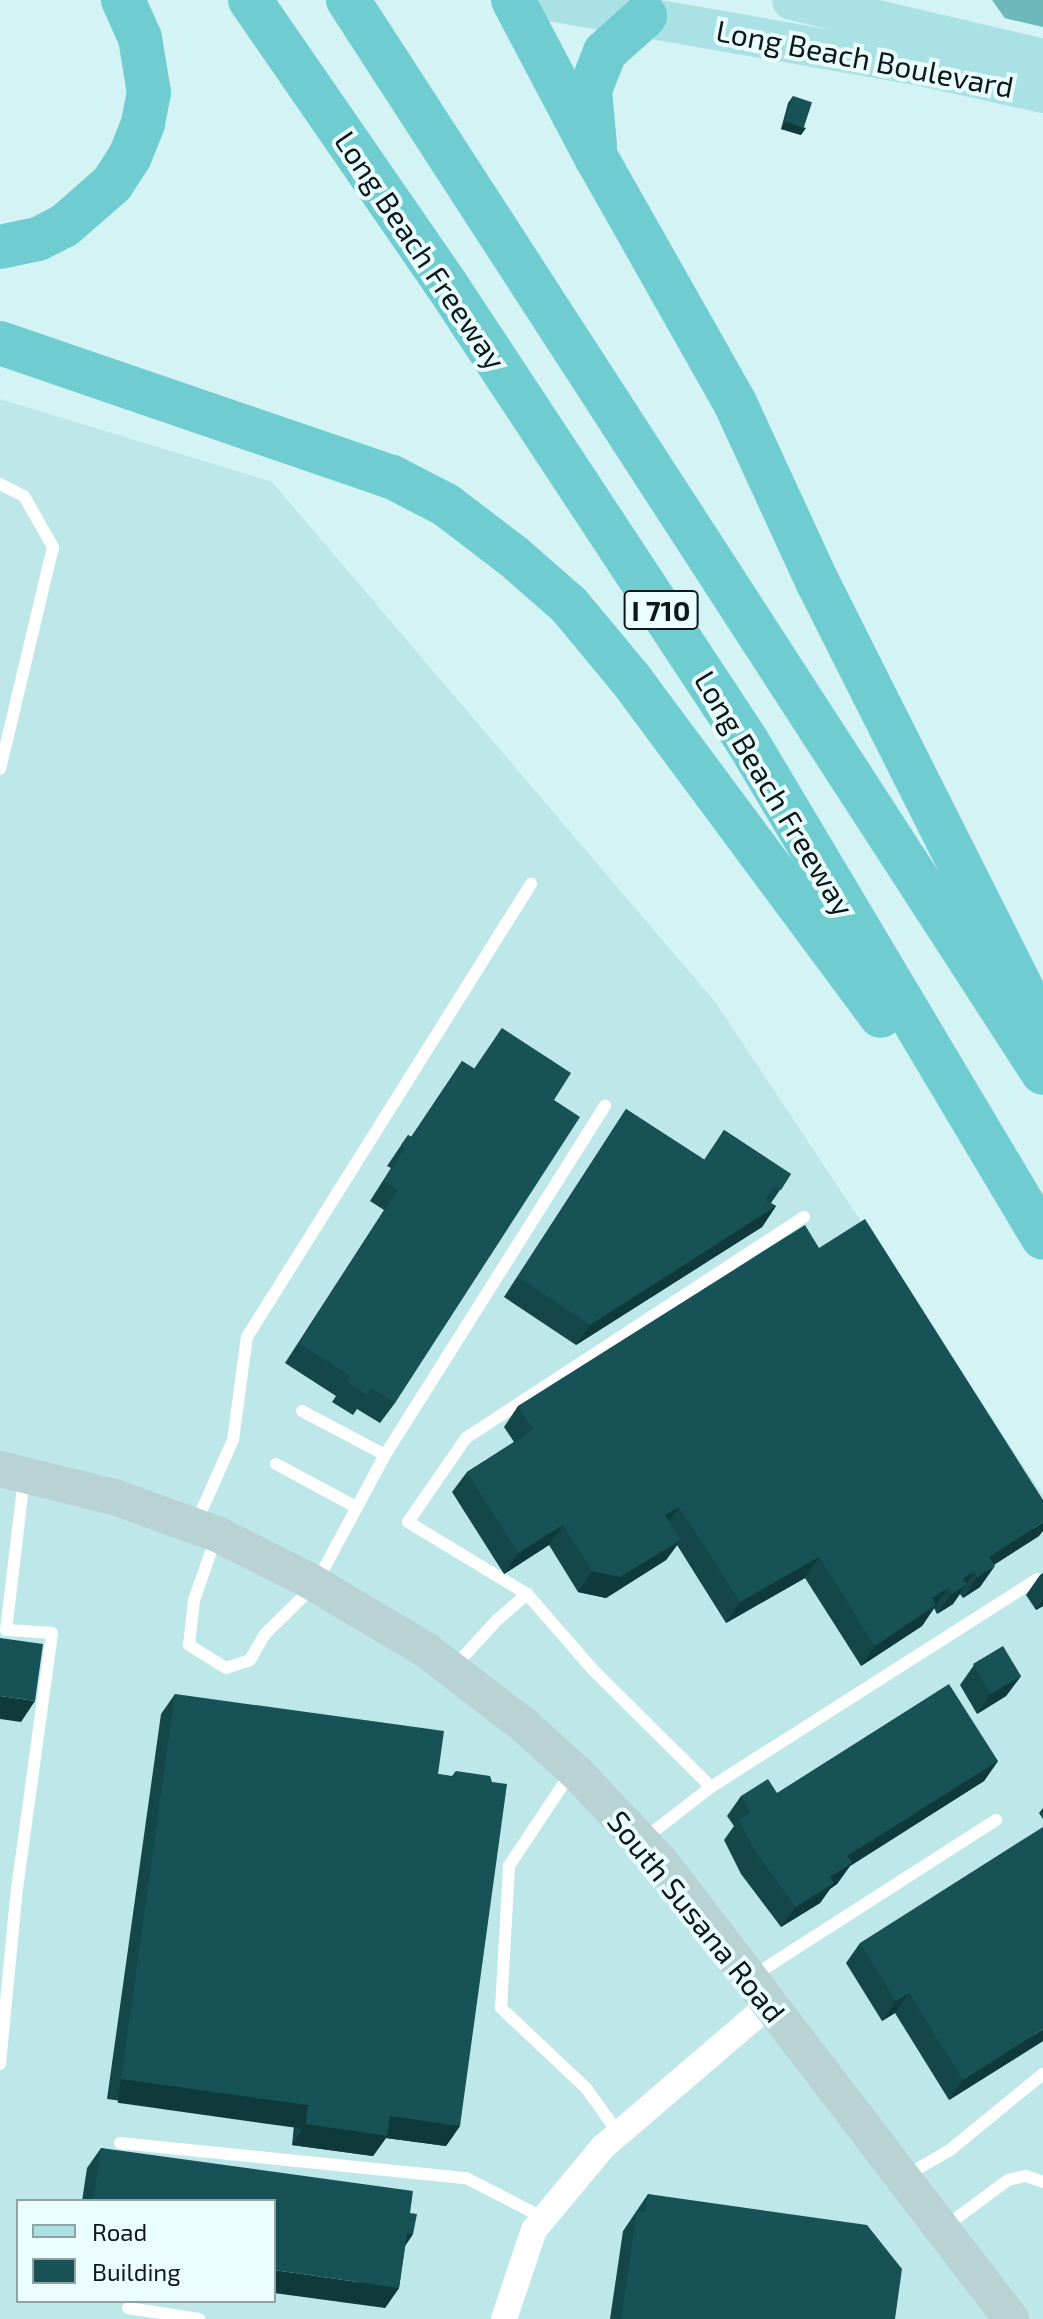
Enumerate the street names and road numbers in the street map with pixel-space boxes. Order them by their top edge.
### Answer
street label: Long Beach Boulevard [713,12,1017,104]
street label: Long Beach Freeway [328,124,514,376]
road number: I 710 [623,586,699,634]
street label: Long Beach Freeway [688,664,862,922]
street label: South Susana Road [601,1803,793,2029]

